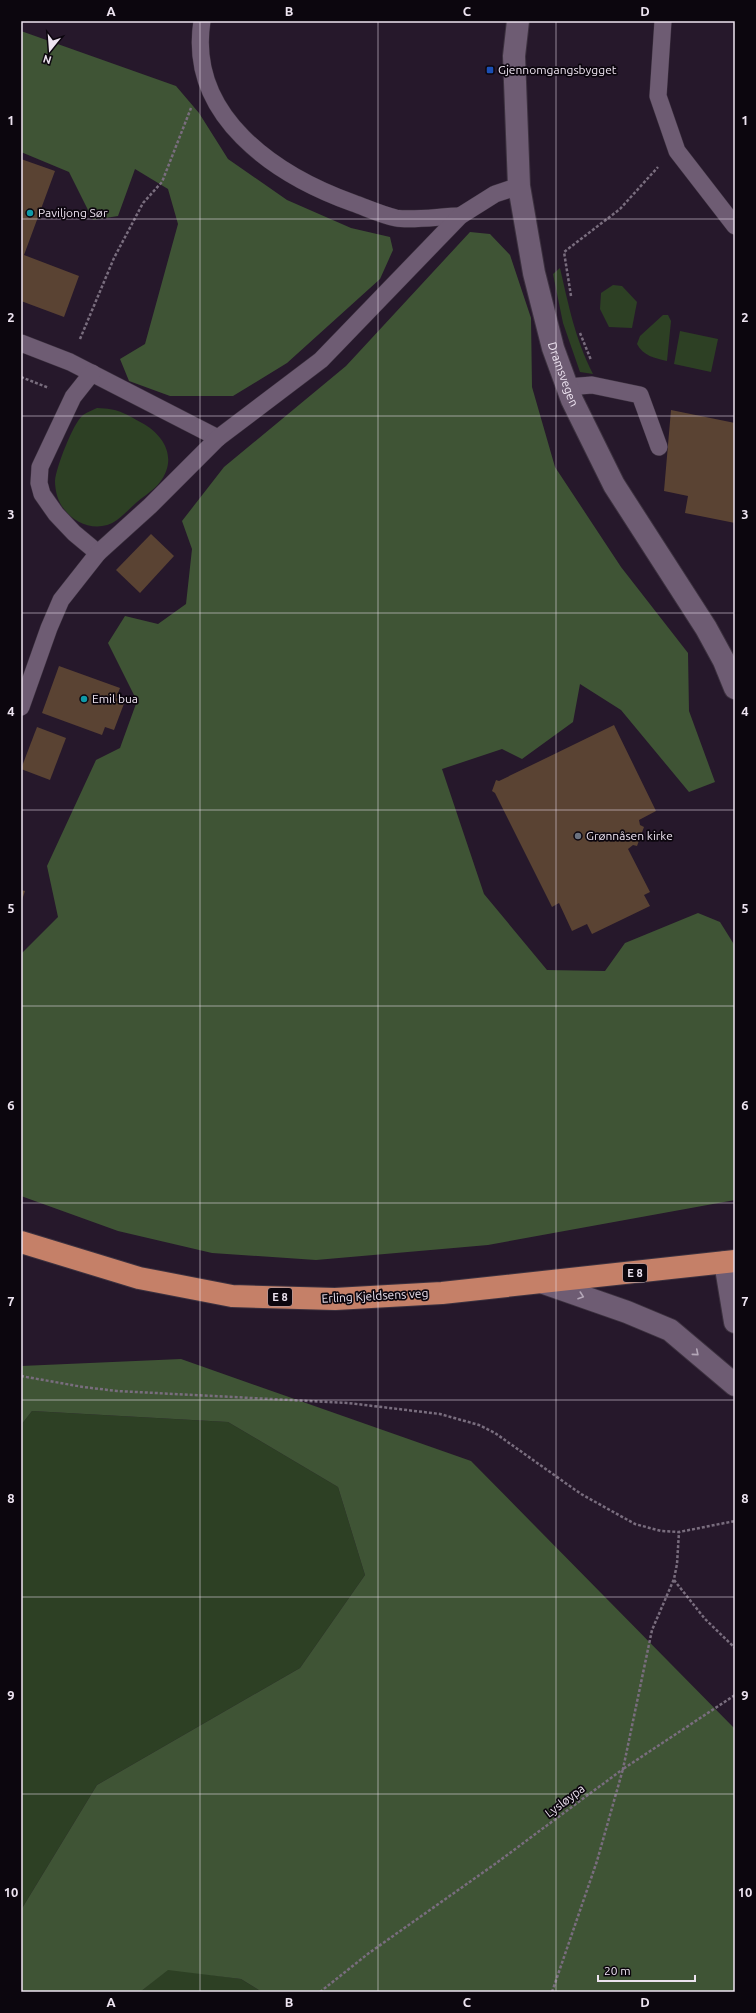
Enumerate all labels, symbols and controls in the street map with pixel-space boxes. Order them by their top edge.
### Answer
text: A [106,4,116,18]
text: B [285,4,294,18]
text: C [463,4,472,18]
text: D [640,4,650,18]
north arrow [30,30,70,70]
text: N [41,53,53,67]
place label: Gjennomgangsbygget [498,63,617,76]
marker: Gjennomgangsbygget [485,65,495,75]
text: 1 [7,113,15,127]
text: 1 [741,113,749,127]
place label: Paviljong Sør [38,206,108,219]
marker: Paviljong Sør [25,208,35,218]
text: 2 [7,310,15,324]
text: 2 [741,310,749,324]
street label: Dramsvegen [546,341,581,408]
text: 3 [7,507,15,521]
text: 3 [741,507,749,521]
place label: Emil bua [92,692,138,705]
marker: Emil bua [79,694,89,704]
text: 4 [7,704,15,718]
text: 4 [741,704,749,718]
place label: Grønnåsen kirke [586,829,673,842]
marker: Grønnåsen kirke [573,831,583,841]
text: 5 [7,901,15,915]
text: 5 [741,901,749,915]
text: 6 [7,1098,15,1112]
text: 6 [741,1098,749,1112]
road number: E 8 [623,1264,647,1282]
street label: Erling Kjeldsens veg [321,1286,429,1305]
road number: E 8 [268,1288,292,1306]
one-way arrow [578,1291,585,1300]
text: 7 [7,1294,15,1308]
text: 7 [741,1294,749,1308]
one-way arrow [692,1348,699,1355]
text: 8 [7,1491,15,1505]
text: 8 [741,1491,749,1505]
text: 9 [7,1688,15,1702]
text: 9 [741,1688,749,1702]
street label: Lysløypa [542,1782,587,1820]
text: 10 [4,1885,18,1899]
text: 10 [738,1885,752,1899]
scale bar [598,1957,695,1983]
text: 20 m [604,1964,631,1977]
text: A [106,1995,116,2009]
text: B [285,1995,294,2009]
text: C [463,1995,472,2009]
text: D [640,1995,650,2009]

